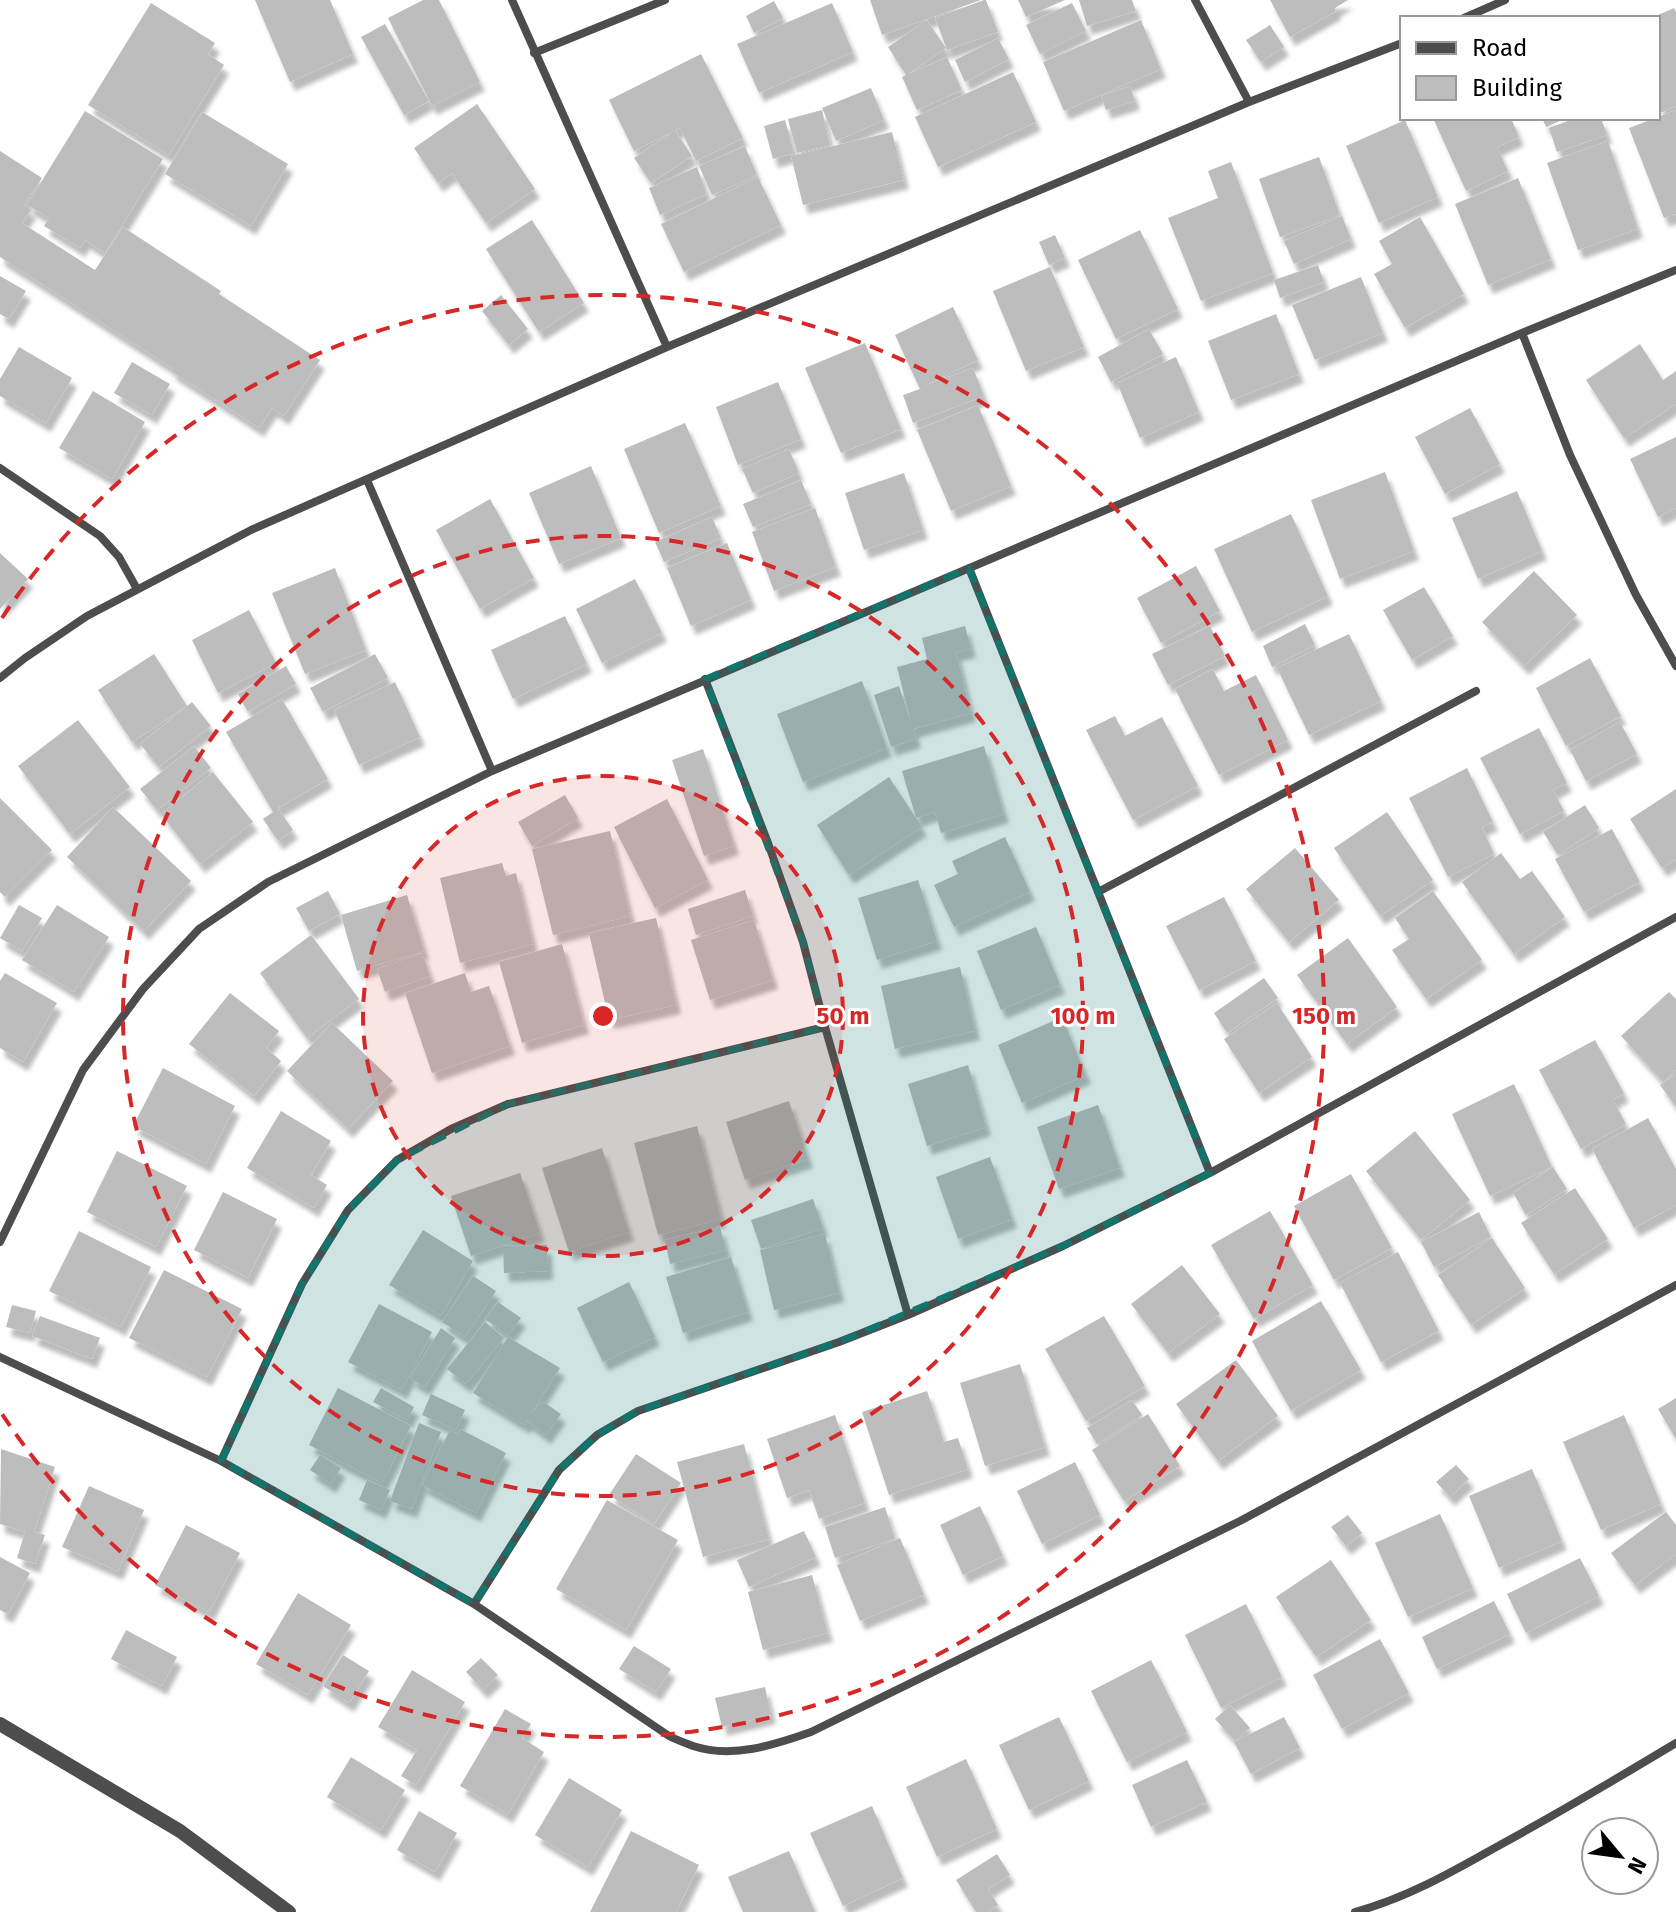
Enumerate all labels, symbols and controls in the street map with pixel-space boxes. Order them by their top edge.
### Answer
legend [1400,16,1660,120]
text: Road [1472,34,1527,62]
text: Building [1472,74,1562,102]
centre of rings [589,1002,617,1030]
text: 50 m [817,1002,869,1030]
text: 100 m [1050,1002,1116,1030]
text: 150 m [1292,1002,1356,1030]
north arrow [1580,1816,1660,1896]
text: N [1622,1853,1652,1878]

